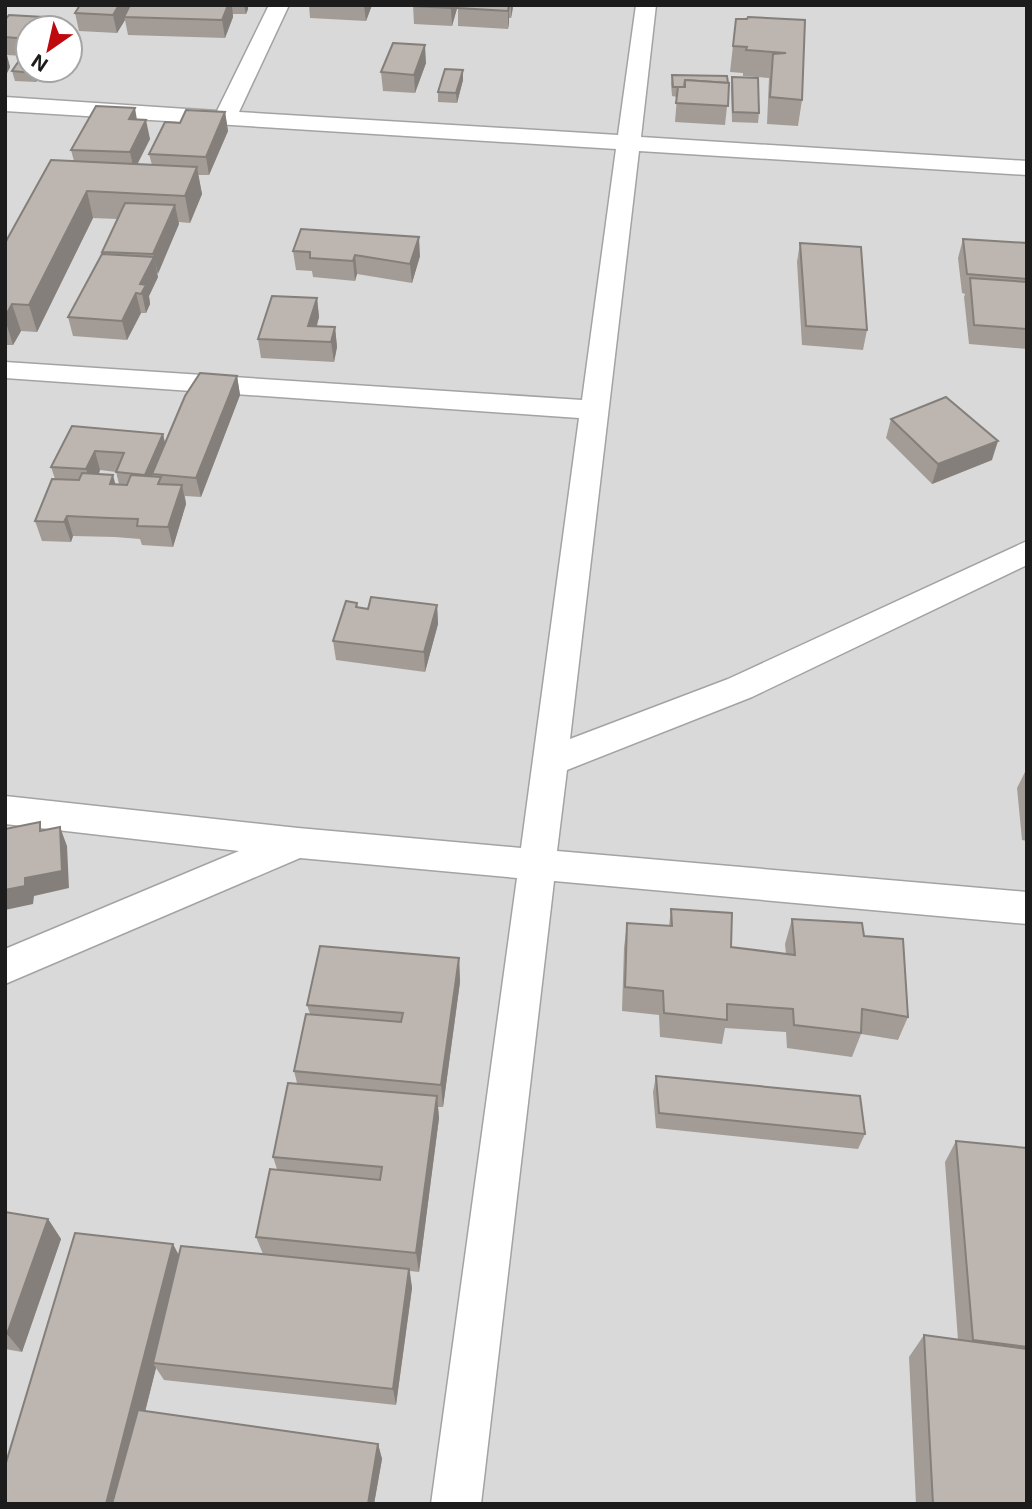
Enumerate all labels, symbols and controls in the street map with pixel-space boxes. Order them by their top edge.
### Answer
north arrow [14,14,84,84]
text: N [27,49,52,76]

